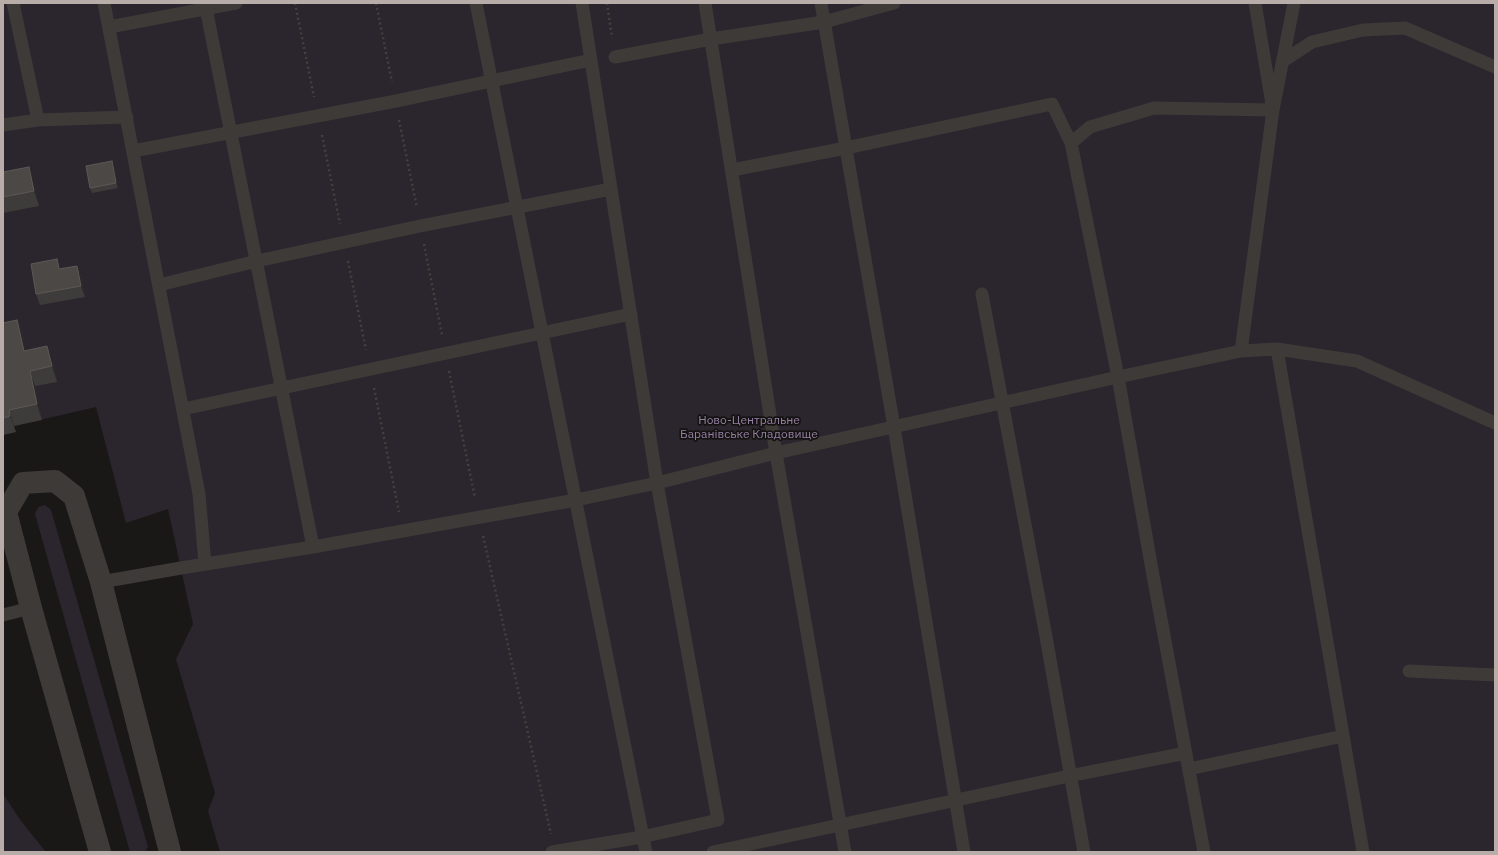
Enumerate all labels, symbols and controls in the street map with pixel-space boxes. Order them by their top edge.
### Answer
park label: Ново-Центральне Баранівське Кладовище [680,414,818,442]

